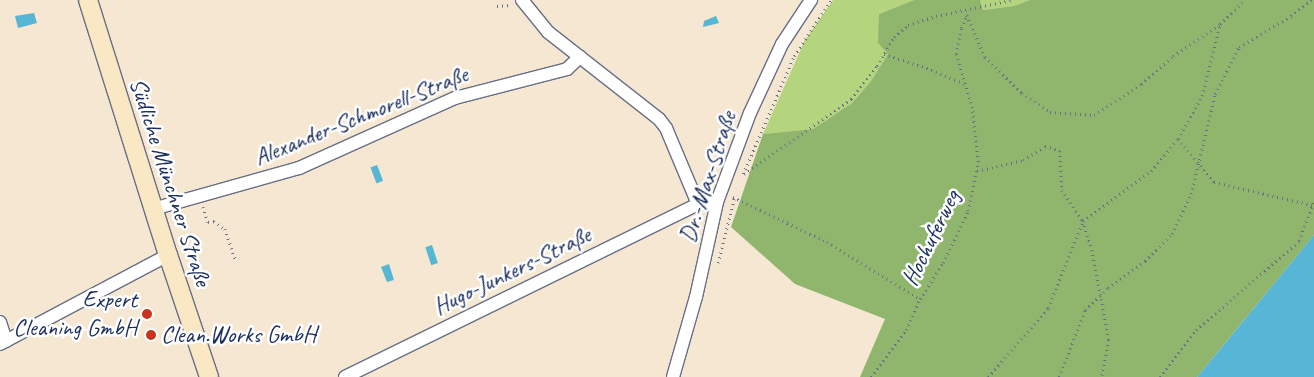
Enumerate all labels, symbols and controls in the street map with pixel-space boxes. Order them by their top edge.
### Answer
street label: Alexander-Schmorell-Straße [250,60,472,172]
street label: Südliche Münchner Straße [123,74,217,290]
street label: Dr.-Max-Straße [673,108,743,246]
street label: Hochuferweg [896,186,966,290]
street label: Hugo-Junkers-Straße [429,220,595,322]
place label: Expert Cleaning GmbH [14,286,137,342]
marker: Expert Cleaning GmbH [141,308,153,320]
place label: Clean.Works GmbH [161,321,316,349]
marker: Clean.Works GmbH [145,329,157,341]

